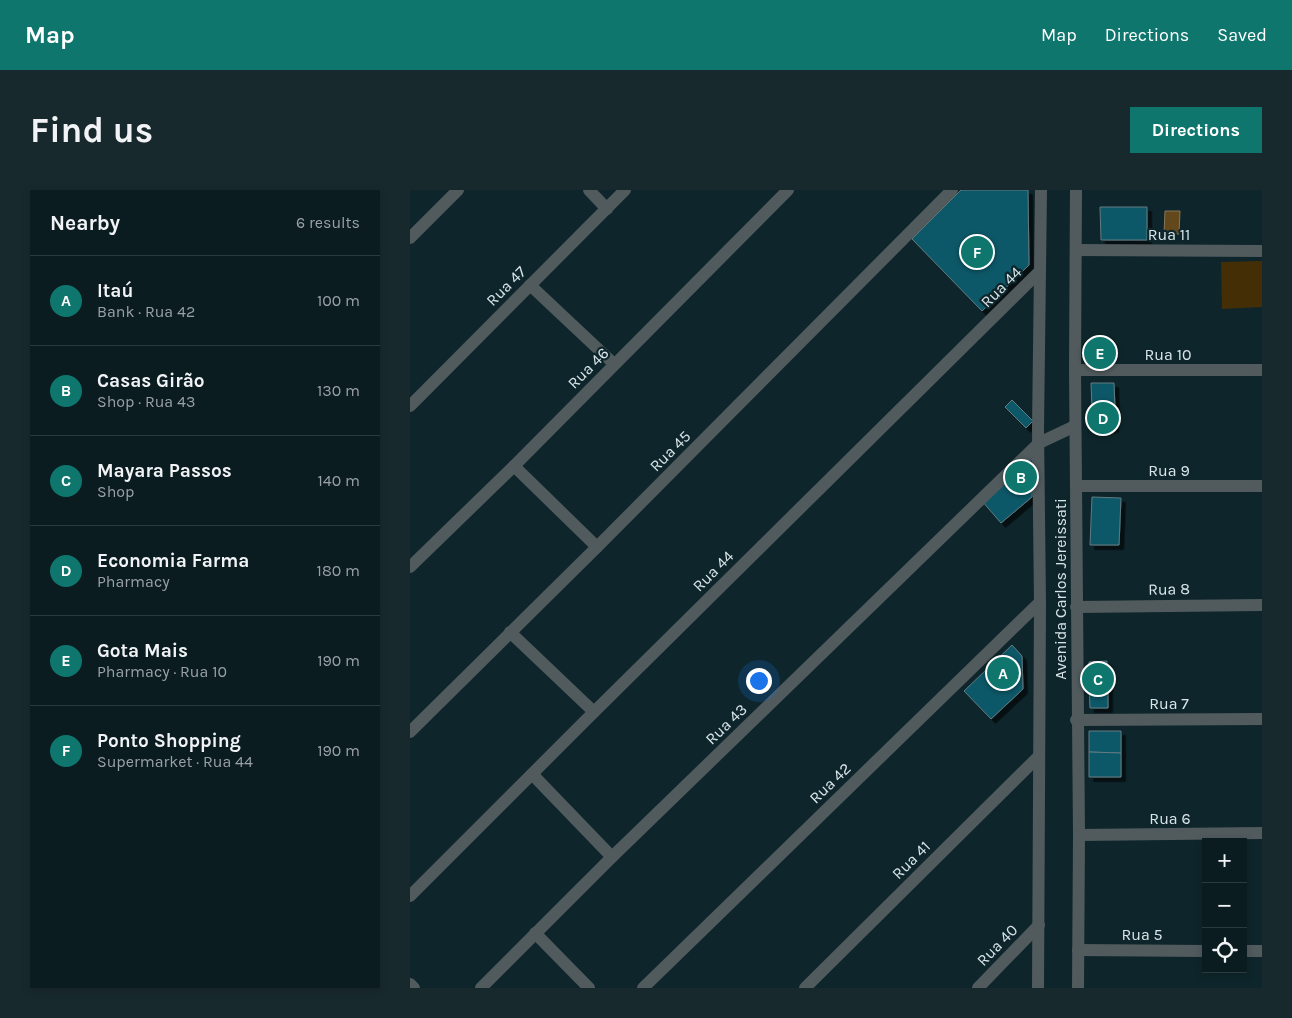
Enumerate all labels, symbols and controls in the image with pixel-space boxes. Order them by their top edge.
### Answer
text: Map [25,21,75,49]
text: Map [1041,24,1077,46]
text: Directions [1105,24,1189,46]
text: Saved [1217,24,1267,46]
button: Directions [1130,107,1262,153]
text: Find us [30,110,153,151]
text: Nearby [50,211,120,235]
text: 6 results [296,213,360,232]
street label: Rua 11 [1148,225,1190,244]
pin: F [961,233,993,271]
street label: Rua 47 [482,262,530,310]
street label: Rua 44 [977,263,1025,311]
text: Itaú [97,280,133,302]
text: A [61,291,71,310]
text: 100 m [317,291,360,310]
text: Bank · Rua 42 [97,302,195,321]
pin: E [1084,334,1116,372]
street label: Rua 46 [564,344,612,392]
street label: Rua 10 [1145,345,1191,364]
text: Casas Girão [97,370,205,392]
text: B [61,381,71,400]
text: 130 m [317,381,360,400]
text: Shop · Rua 43 [97,392,195,411]
pin: D [1087,399,1119,437]
street label: Rua 45 [646,427,694,475]
pin: B [1005,458,1037,496]
text: Mayara Passos [97,460,232,482]
street label: Rua 9 [1148,461,1190,480]
text: C [61,471,71,490]
text: 140 m [318,471,360,490]
text: Shop [97,482,134,501]
street label: Avenida Carlos Jereissati [1051,498,1070,680]
street label: Rua 44 [689,547,737,595]
text: Economia Farma [97,550,249,572]
text: D [61,561,71,580]
text: 180 m [317,561,360,580]
text: Pharmacy [97,572,170,591]
street label: Rua 8 [1148,579,1190,599]
text: Gota Mais [97,640,188,662]
text: E [61,651,71,670]
text: 190 m [317,651,360,670]
pin: A [987,654,1019,692]
pin: C [1082,660,1114,698]
text: Pharmacy · Rua 10 [97,662,227,681]
your location [746,668,772,694]
street label: Rua 7 [1149,694,1189,713]
street label: Rua 43 [701,700,751,748]
text: Ponto Shopping [97,730,241,752]
text: F [62,741,70,760]
text: 190 m [317,741,360,760]
text: Supermarket · Rua 44 [97,752,253,771]
street label: Rua 42 [805,759,855,807]
street label: Rua 6 [1149,809,1191,828]
street label: Rua 41 [888,837,934,883]
map controls [1202,838,1247,973]
button: + [1202,838,1247,883]
button: − [1202,883,1247,928]
street label: Rua 40 [973,920,1021,970]
street label: Rua 5 [1121,925,1163,944]
button: locate [1202,928,1247,973]

